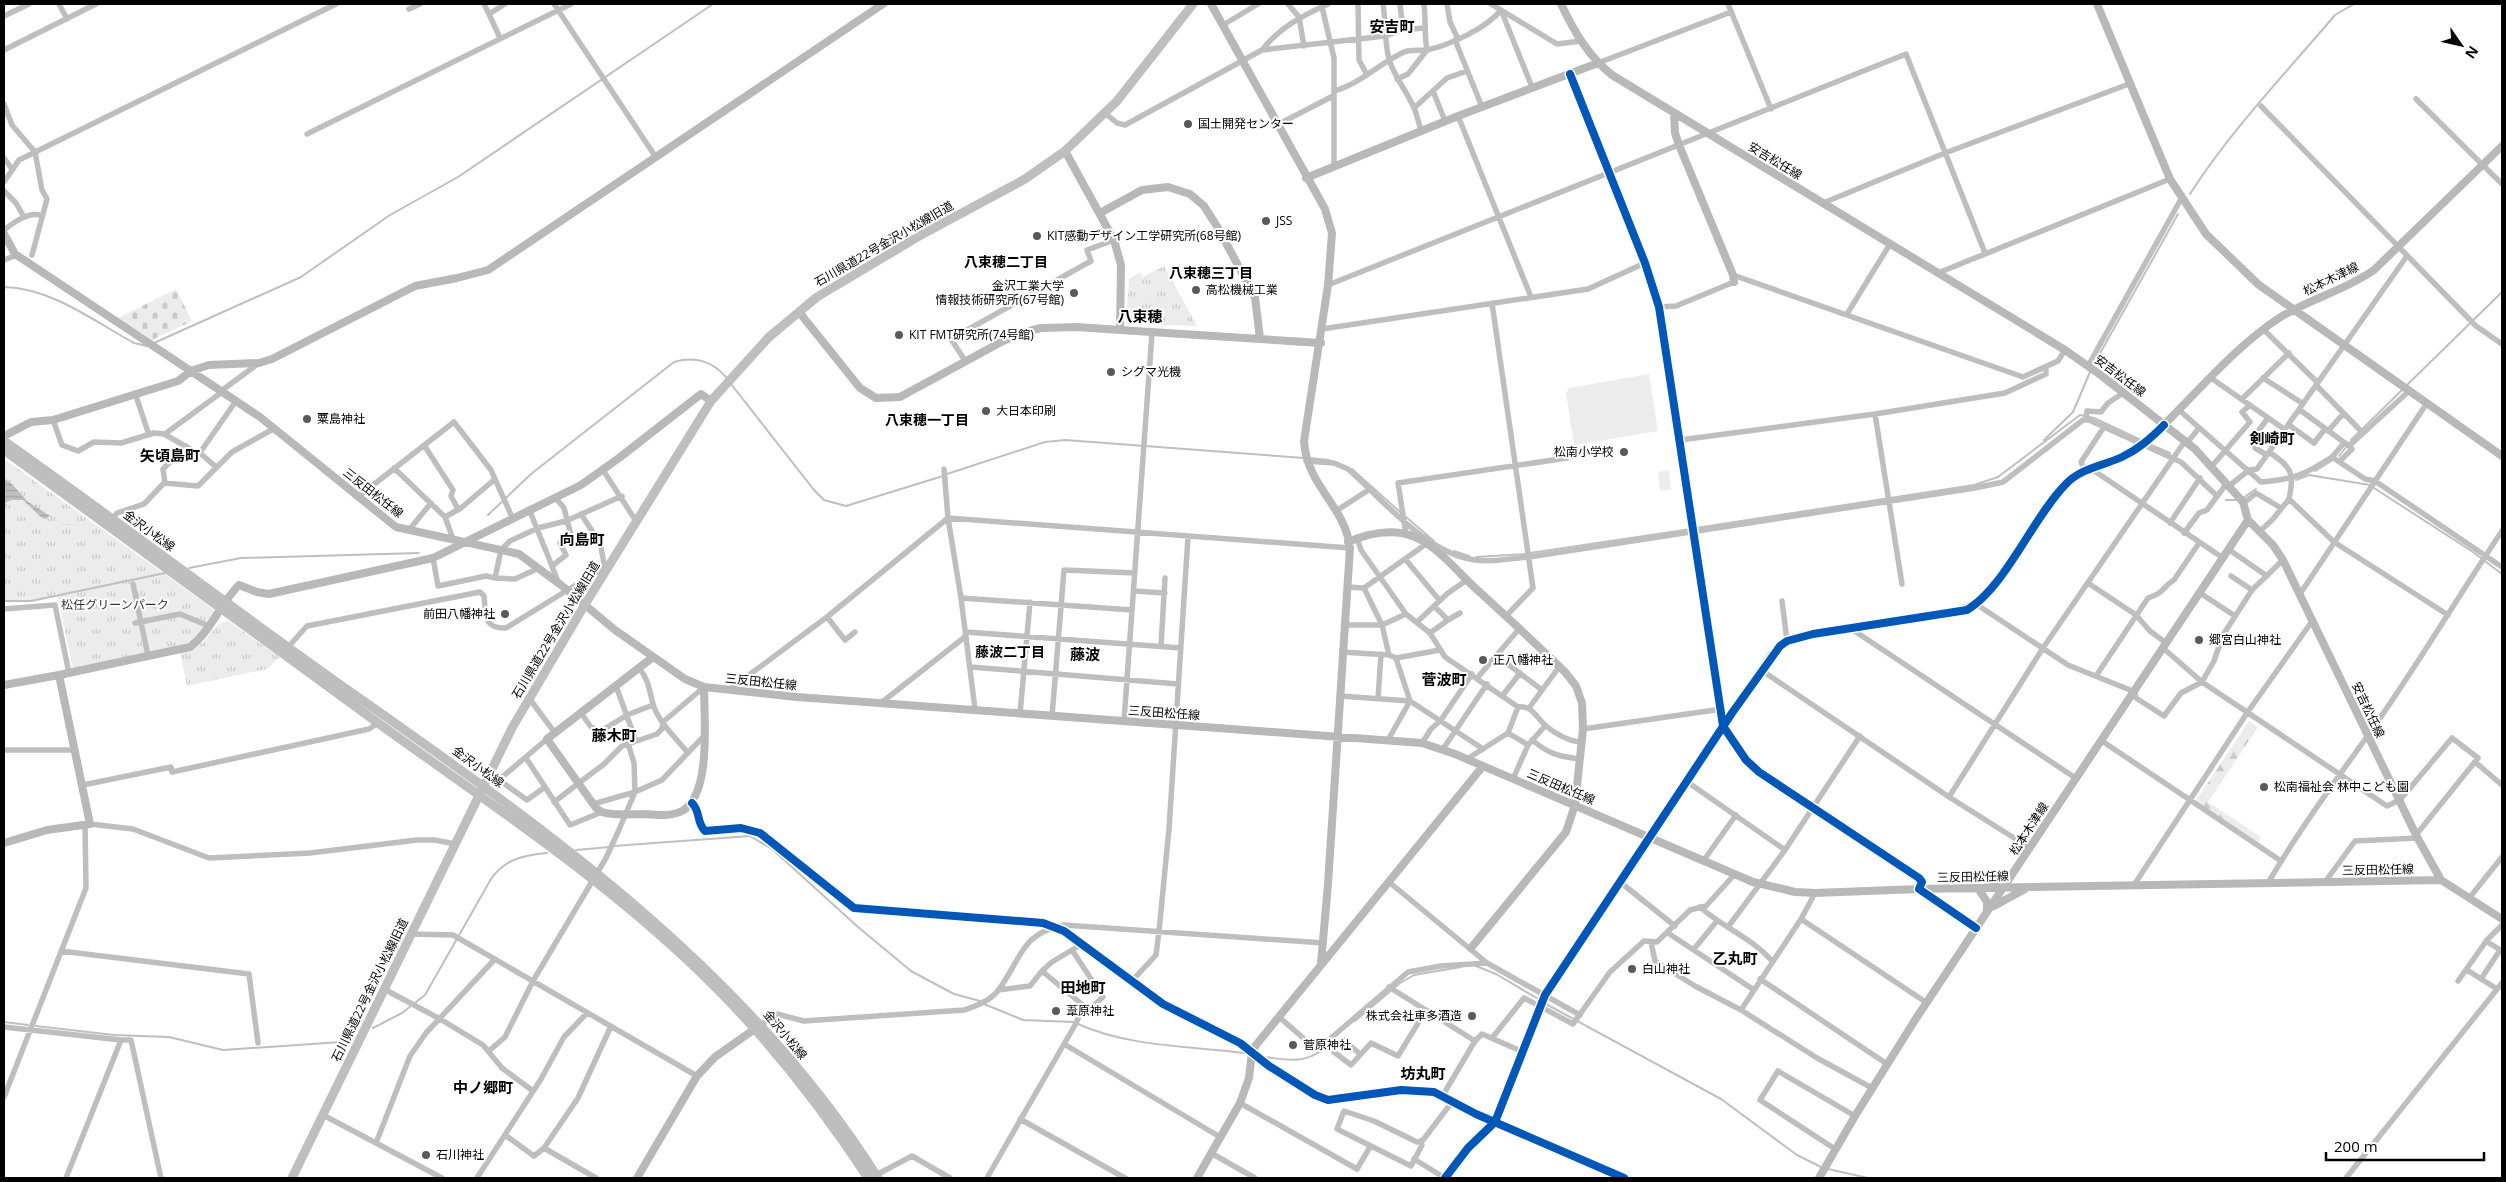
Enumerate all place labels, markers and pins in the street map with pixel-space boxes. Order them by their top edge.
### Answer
place label: 国土開発センター [1198,115,1294,132]
marker: 国土開発センター [1182,118,1194,130]
place label: JSS [1275,212,1292,229]
marker: JSS [1260,215,1272,227]
place label: KIT感動デザイン工学研究所(68号館) [1047,227,1242,244]
marker: KIT感動デザイン工学研究所(68号館) [1031,230,1043,242]
place label: 金沢工業大学 情報技術研究所(67号館) [935,277,1064,308]
place label: 高松機械工業 [1206,281,1278,298]
marker: 高松機械工業 [1190,284,1202,296]
marker: 金沢工業大学 情報技術研究所(67号館) [1068,287,1080,299]
place label: KIT FMT研究所(74号館) [909,326,1034,343]
marker: KIT FMT研究所(74号館) [893,329,905,341]
place label: シグマ光機 [1121,363,1181,380]
marker: シグマ光機 [1105,366,1117,378]
place label: 大日本印刷 [996,402,1056,419]
marker: 大日本印刷 [980,405,992,417]
place label: 粟島神社 [317,410,365,427]
marker: 粟島神社 [301,413,313,425]
place label: 松南小学校 [1554,443,1614,460]
marker: 松南小学校 [1618,446,1630,458]
place label: 前田八幡神社 [423,605,495,622]
marker: 前田八幡神社 [499,608,511,620]
place label: 郷宮白山神社 [2209,631,2281,648]
marker: 郷宮白山神社 [2193,634,2205,646]
place label: 正八幡神社 [1493,651,1553,668]
marker: 正八幡神社 [1477,654,1489,666]
place label: 松南福祉会 林中こども園 [2274,778,2409,795]
marker: 松南福祉会 林中こども園 [2258,781,2270,793]
place label: 白山神社 [1642,960,1690,977]
marker: 白山神社 [1626,963,1638,975]
place label: 葦原神社 [1066,1002,1114,1019]
marker: 葦原神社 [1050,1005,1062,1017]
place label: 株式会社車多酒造 [1366,1007,1462,1024]
marker: 株式会社車多酒造 [1466,1010,1478,1022]
place label: 菅原神社 [1303,1036,1351,1053]
marker: 菅原神社 [1287,1039,1299,1051]
place label: 石川神社 [436,1146,484,1163]
marker: 石川神社 [420,1149,432,1161]

